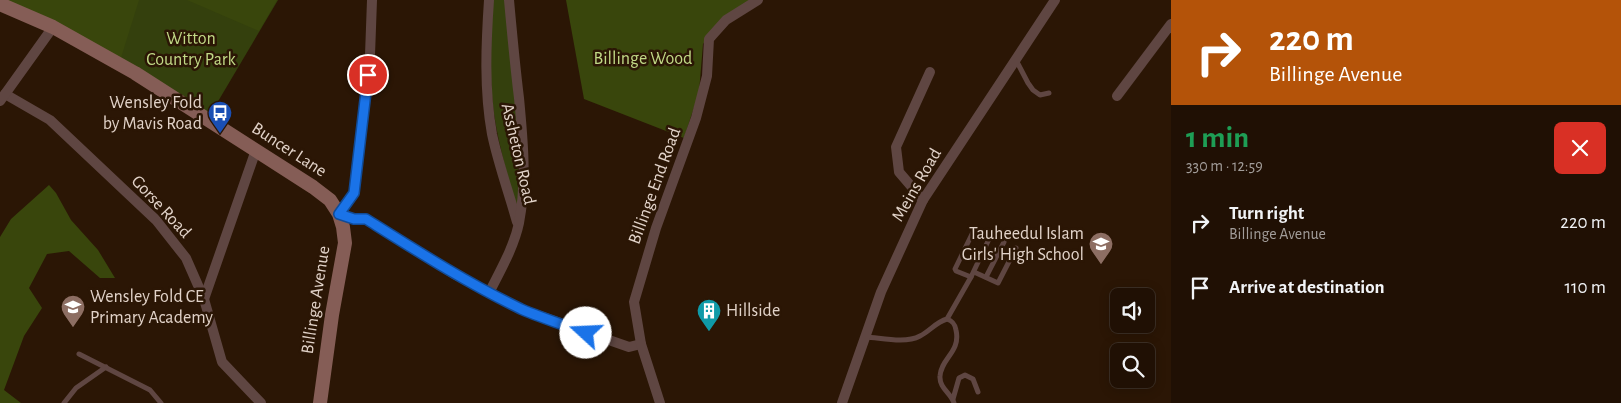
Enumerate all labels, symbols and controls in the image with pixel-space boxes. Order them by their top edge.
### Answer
icon: right [1186,20,1251,85]
text: 220 m [1269,22,1354,57]
park label: Witton Country Park [146,30,237,69]
park label: Billinge Wood [594,50,692,68]
pin [347,54,389,96]
icon: arrive [354,61,382,89]
text: Billinge Avenue [1269,63,1402,85]
place label: Wensley Fold by Mavis Road [103,94,202,133]
bus stop icon: Wensley Fold by Mavis Road [207,100,233,134]
street label: Assheton Road [498,102,538,206]
street label: Buncer Lane [248,119,330,181]
button: close [1554,122,1606,174]
text: 1 min [1186,123,1249,153]
street label: Billinge End Road [626,125,684,247]
street label: Meins Road [889,145,945,225]
text: 330 m · 12:59 [1186,158,1263,174]
street label: Gorse Road [128,172,194,242]
text: Turn right [1229,204,1304,223]
icon: right [1186,209,1214,237]
text: 220 m [1560,213,1606,232]
place label: Tauheedul Islam Girls' High School [962,225,1084,264]
text: Billinge Avenue [1229,226,1326,242]
school or university icon: Tauheedul Islam Girls' High School [1088,231,1114,265]
street label: Billinge Avenue [299,245,333,355]
icon: arrive [1186,274,1214,302]
text: Arrive at destination [1229,278,1385,297]
text: 110 m [1565,278,1606,297]
place label: Wensley Fold CE Primary Academy [90,288,213,327]
map controls [1110,288,1155,388]
button: sound [1110,288,1155,333]
school or university icon: Wensley Fold CE Primary Academy [60,294,86,328]
building icon: Hillside [696,298,722,332]
place label: Hillside [726,302,780,320]
position arrow [559,306,611,358]
button: search [1110,343,1155,388]

